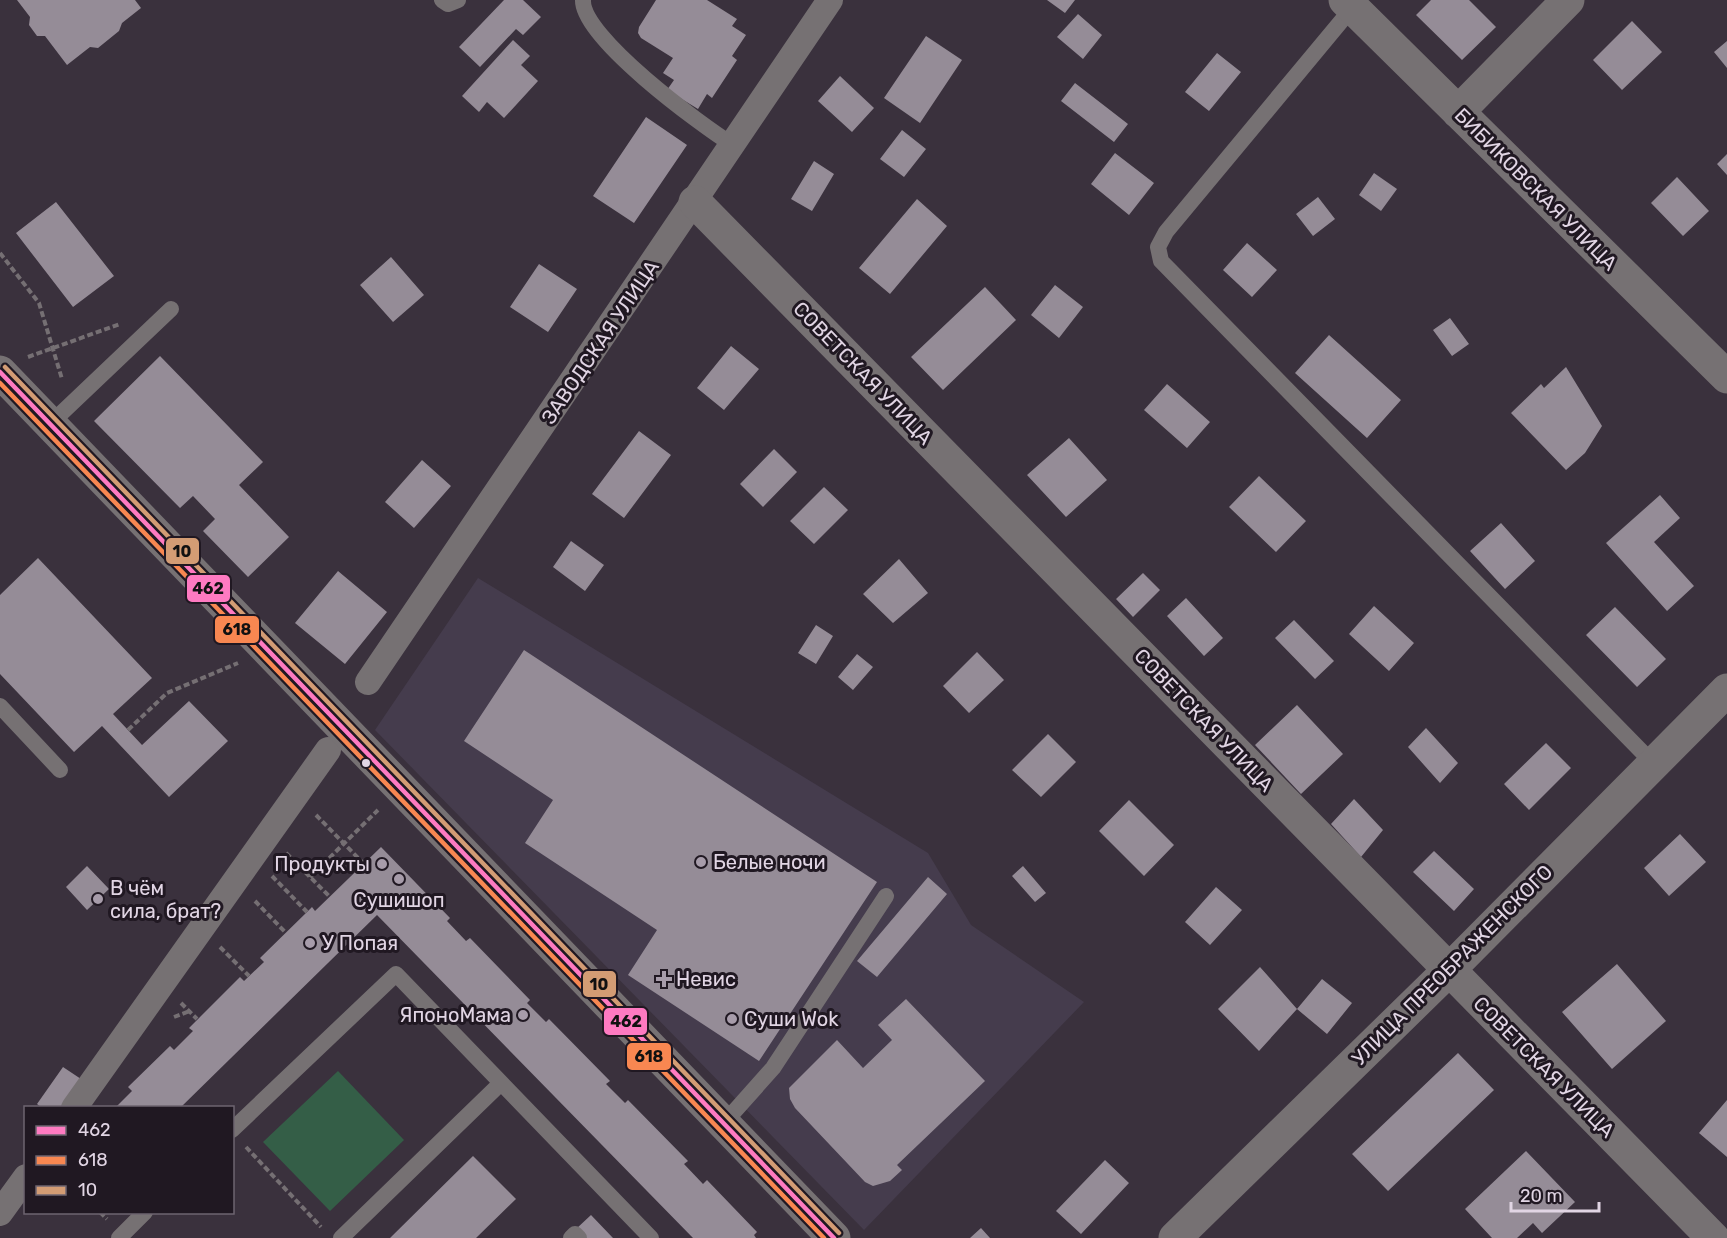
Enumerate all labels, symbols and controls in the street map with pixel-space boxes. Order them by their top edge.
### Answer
street label: БИБИКОВСКАЯ УЛИЦА [1450,103,1622,275]
street label: ЗАВОДСКАЯ УЛИЦА [536,255,664,429]
street label: СОВЕТСКАЯ УЛИЦА [788,296,938,450]
line badge: 10 [165,537,200,565]
text: 10 [173,542,192,561]
line badge: 462 [186,574,231,603]
text: 462 [192,579,224,598]
line badge: 618 [214,615,260,644]
text: 618 [223,620,252,639]
street label: СОВЕТСКАЯ УЛИЦА [1129,643,1279,797]
unlabelled marker [360,757,372,769]
place label: Белые ночи [713,850,826,874]
place label: Продукты [274,852,370,876]
marker: Белые ночи [694,855,708,869]
marker: Продукты [375,857,389,871]
street label: УЛИЦА ПРЕОБРАЖЕНСКОГО [1347,860,1557,1070]
marker: Сушишоп [392,872,406,886]
place label: В чём сила, брат? [110,876,221,923]
place label: Сушишоп [353,888,445,912]
marker: В чём сила, брат? [91,892,105,906]
place label: У Попая [322,931,398,955]
marker: У Попая [303,936,317,950]
place label: Невис [676,967,736,991]
line badge: 10 [582,970,617,998]
marker: Невис [657,972,671,986]
text: 10 [590,975,609,994]
street label: СОВЕТСКАЯ УЛИЦА [1468,991,1620,1143]
place label: ЯпоноМама [399,1003,511,1027]
line badge: 462 [603,1007,648,1036]
place label: Суши Wok [744,1007,839,1031]
marker: ЯпоноМама [516,1008,530,1022]
text: 462 [610,1012,642,1031]
marker: Суши Wok [725,1012,739,1026]
line badge: 618 [626,1042,672,1071]
text: 618 [635,1047,664,1066]
legend [24,1106,234,1214]
text: 462 [78,1119,111,1141]
text: 618 [78,1149,108,1171]
scale bar [1511,1175,1600,1213]
text: 10 [78,1179,97,1201]
text: 20 m [1520,1185,1562,1207]

